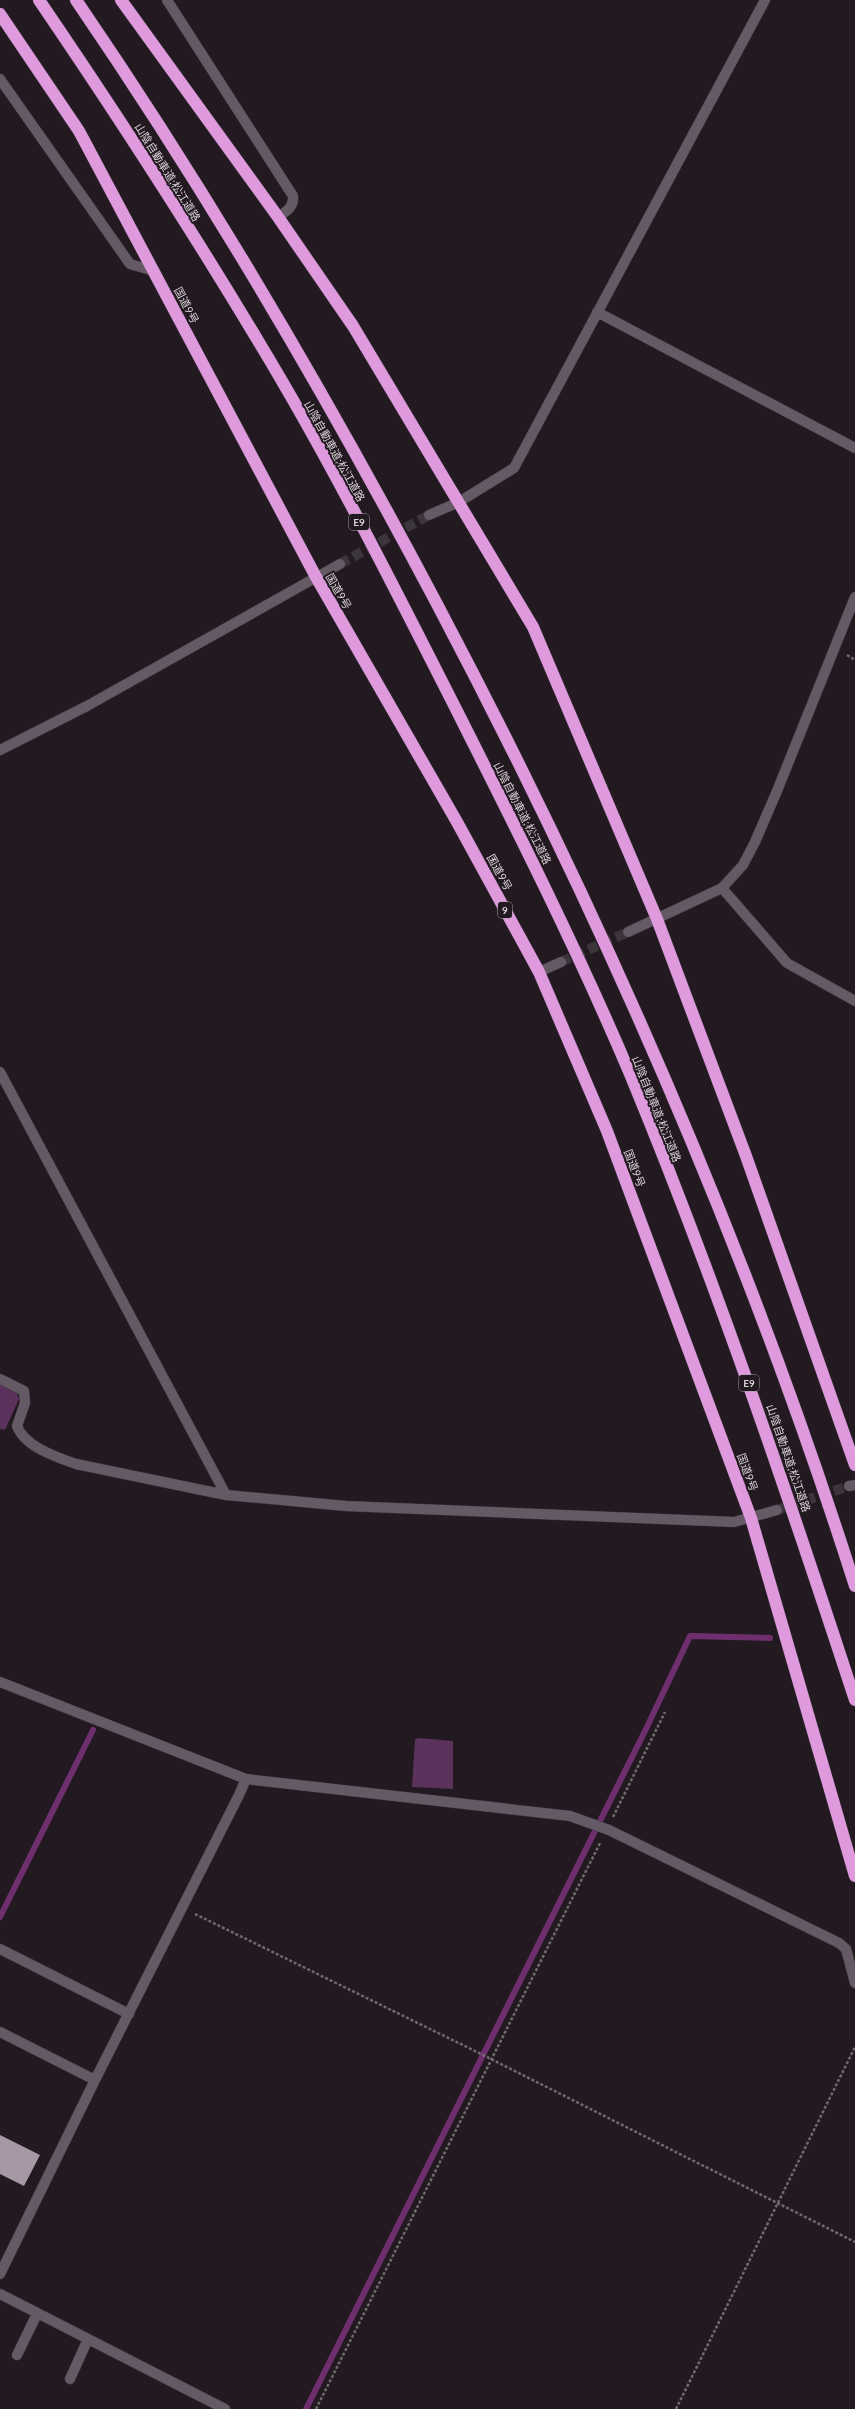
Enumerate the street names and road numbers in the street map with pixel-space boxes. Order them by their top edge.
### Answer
street label: 山陰自動車道;松江道路 [133,121,203,223]
street label: 国道9号 [172,285,202,325]
street label: 山陰自動車道;松江道路 [302,398,368,504]
road number: E9 [349,514,369,530]
street label: 国道9号 [324,571,354,611]
street label: 山陰自動車道;松江道路 [492,760,554,866]
street label: 国道9号 [485,852,515,892]
road number: 9 [498,902,512,918]
street label: 山陰自動車道;松江道路 [630,1054,684,1164]
street label: 国道9号 [622,1147,648,1189]
road number: E9 [739,1375,759,1391]
street label: 山陰自動車道;松江道路 [764,1403,814,1513]
street label: 国道9号 [735,1451,761,1493]

